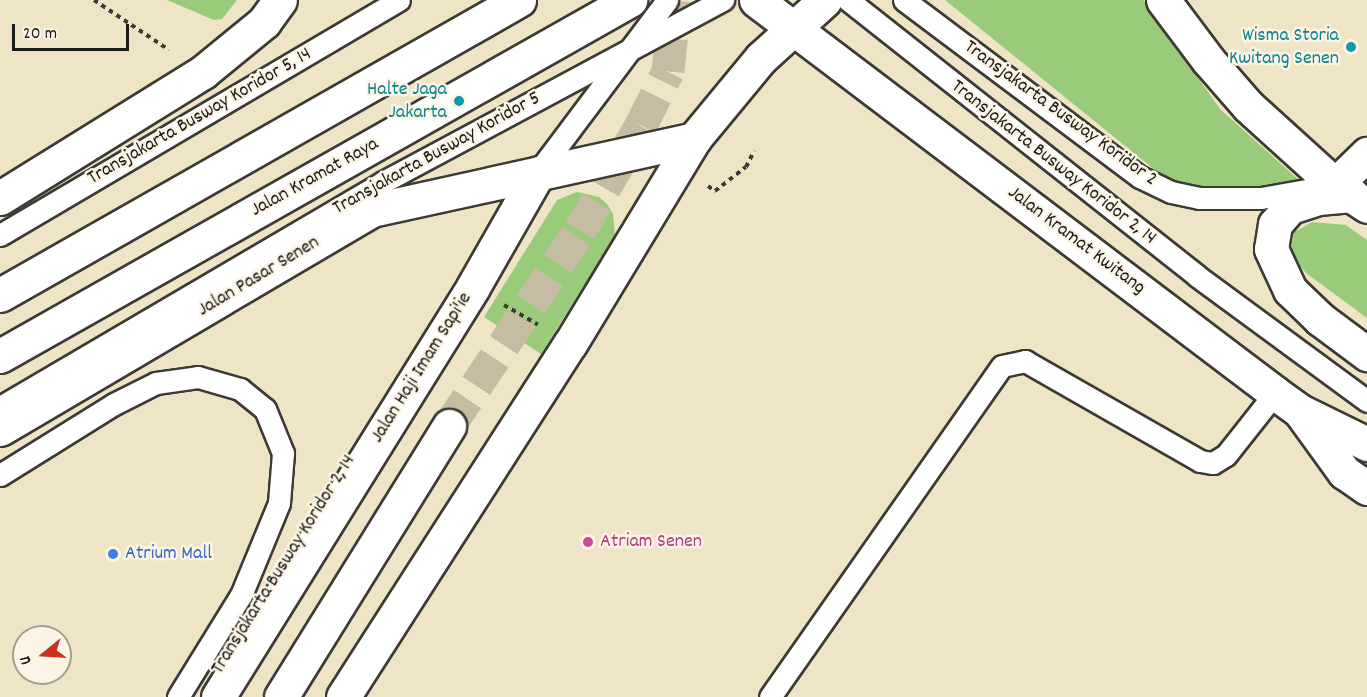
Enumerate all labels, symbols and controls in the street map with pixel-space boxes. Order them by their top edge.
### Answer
scale bar [15,12,132,50]
text: 20 m [23,22,57,47]
place label: Wisma Storia Kwitang Senen [1229,24,1339,71]
street label: Transjakarta Busway Koridor 2 [959,36,1161,192]
marker: Wisma Storia Kwitang Senen [1344,40,1358,54]
street label: Transjakarta Busway Koridor 5, 14 [84,43,316,191]
street label: Transjakarta Busway Koridor 2, 14 [945,75,1161,251]
place label: Halte Jaga Jakarta [367,78,447,125]
street label: Transjakarta Busway Koridor 5 [329,87,545,221]
marker: Halte Jaga Jakarta [452,94,466,108]
street label: Jalan Kramat Raya [247,133,383,223]
street label: Jalan Kramat Kwitang [1002,181,1150,301]
street label: Jalan Pasar Senen [194,231,324,323]
street label: Jalan Haji Imam Sapi'ie [366,288,478,448]
street label: Transjakarta Busway Koridor 2, 14 [206,451,362,679]
place label: Atriam Senen [600,530,702,554]
marker: Atriam Senen [581,535,595,549]
place label: Atrium Mall [125,542,212,566]
marker: Atrium Mall [106,547,120,561]
north arrow [12,625,72,685]
text: U [14,653,38,667]

